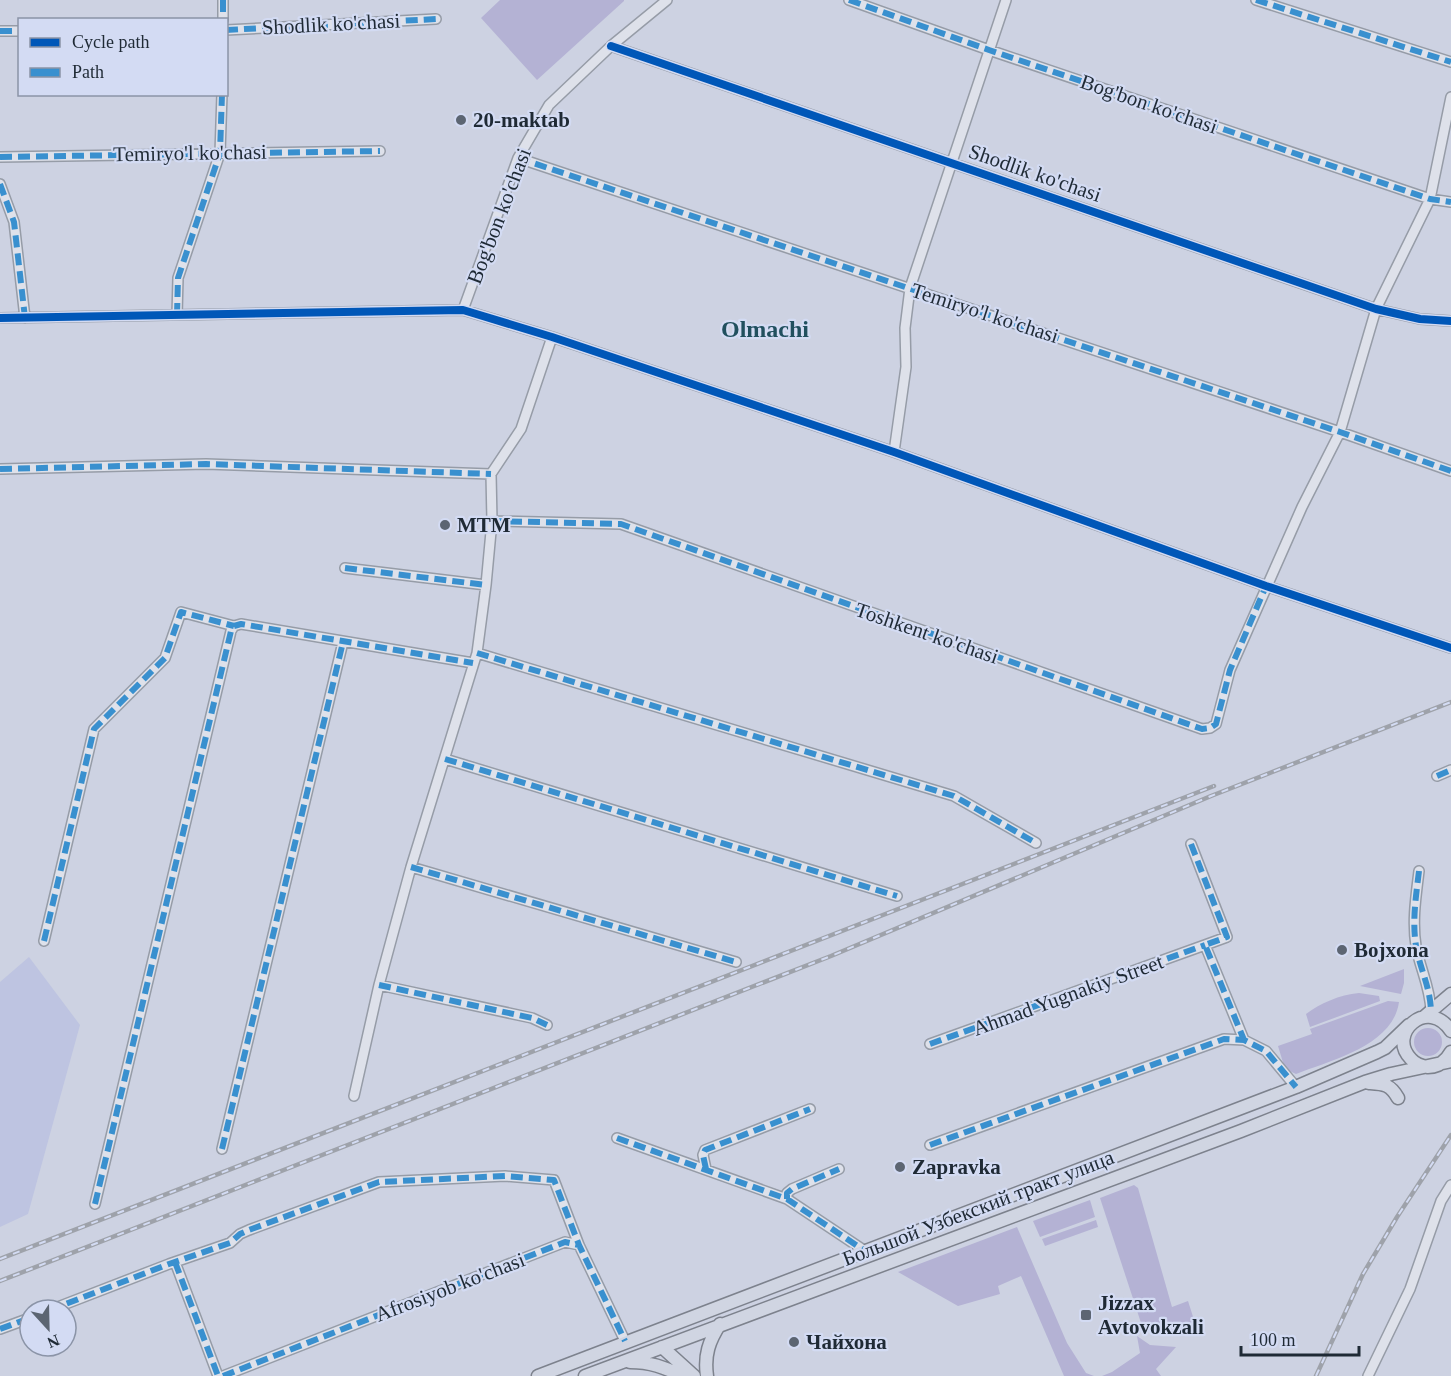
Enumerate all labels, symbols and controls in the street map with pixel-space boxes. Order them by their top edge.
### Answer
street label: Shodlik ko'chasi [261,8,401,40]
legend [18,18,228,96]
text: Cycle path [72,32,149,52]
text: Path [72,62,104,82]
street label: Bog'bon ko'chasi [1077,69,1221,139]
place label: 20-maktab [473,108,570,132]
marker: 20-maktab [454,113,468,127]
street label: Shodlik ko'chasi [966,139,1105,207]
street label: Temiryo'l ko'chasi [113,140,267,166]
street label: Bog'bon ko'chasi [462,145,536,287]
street label: Temiryo'l ko'chasi [908,278,1062,348]
district label: Olmachi [721,316,809,342]
place label: MTM [457,513,511,537]
marker: MTM [438,518,452,532]
street label: Toshkent ko'chasi [852,597,1002,669]
place label: Bojxona [1354,938,1429,962]
marker: Bojxona [1335,943,1349,957]
street label: Ahmad Yugnakiy Street [969,949,1167,1041]
street label: Большой Узбекский тракт улица [839,1145,1118,1271]
place label: Zapravka [912,1155,1001,1179]
marker: Zapravka [893,1160,907,1174]
street label: Afrosiyob ko'chasi [372,1247,528,1327]
place label: Jizzax Avtovokzali [1098,1291,1204,1339]
north arrow [18,1298,78,1358]
marker: Jizzax Avtovokzali [1079,1308,1093,1322]
scale bar [1241,1319,1360,1357]
place label: Чайхона [806,1330,887,1354]
text: 100 m [1250,1330,1296,1350]
text: N [44,1331,62,1352]
marker: Чайхона [787,1335,801,1349]

